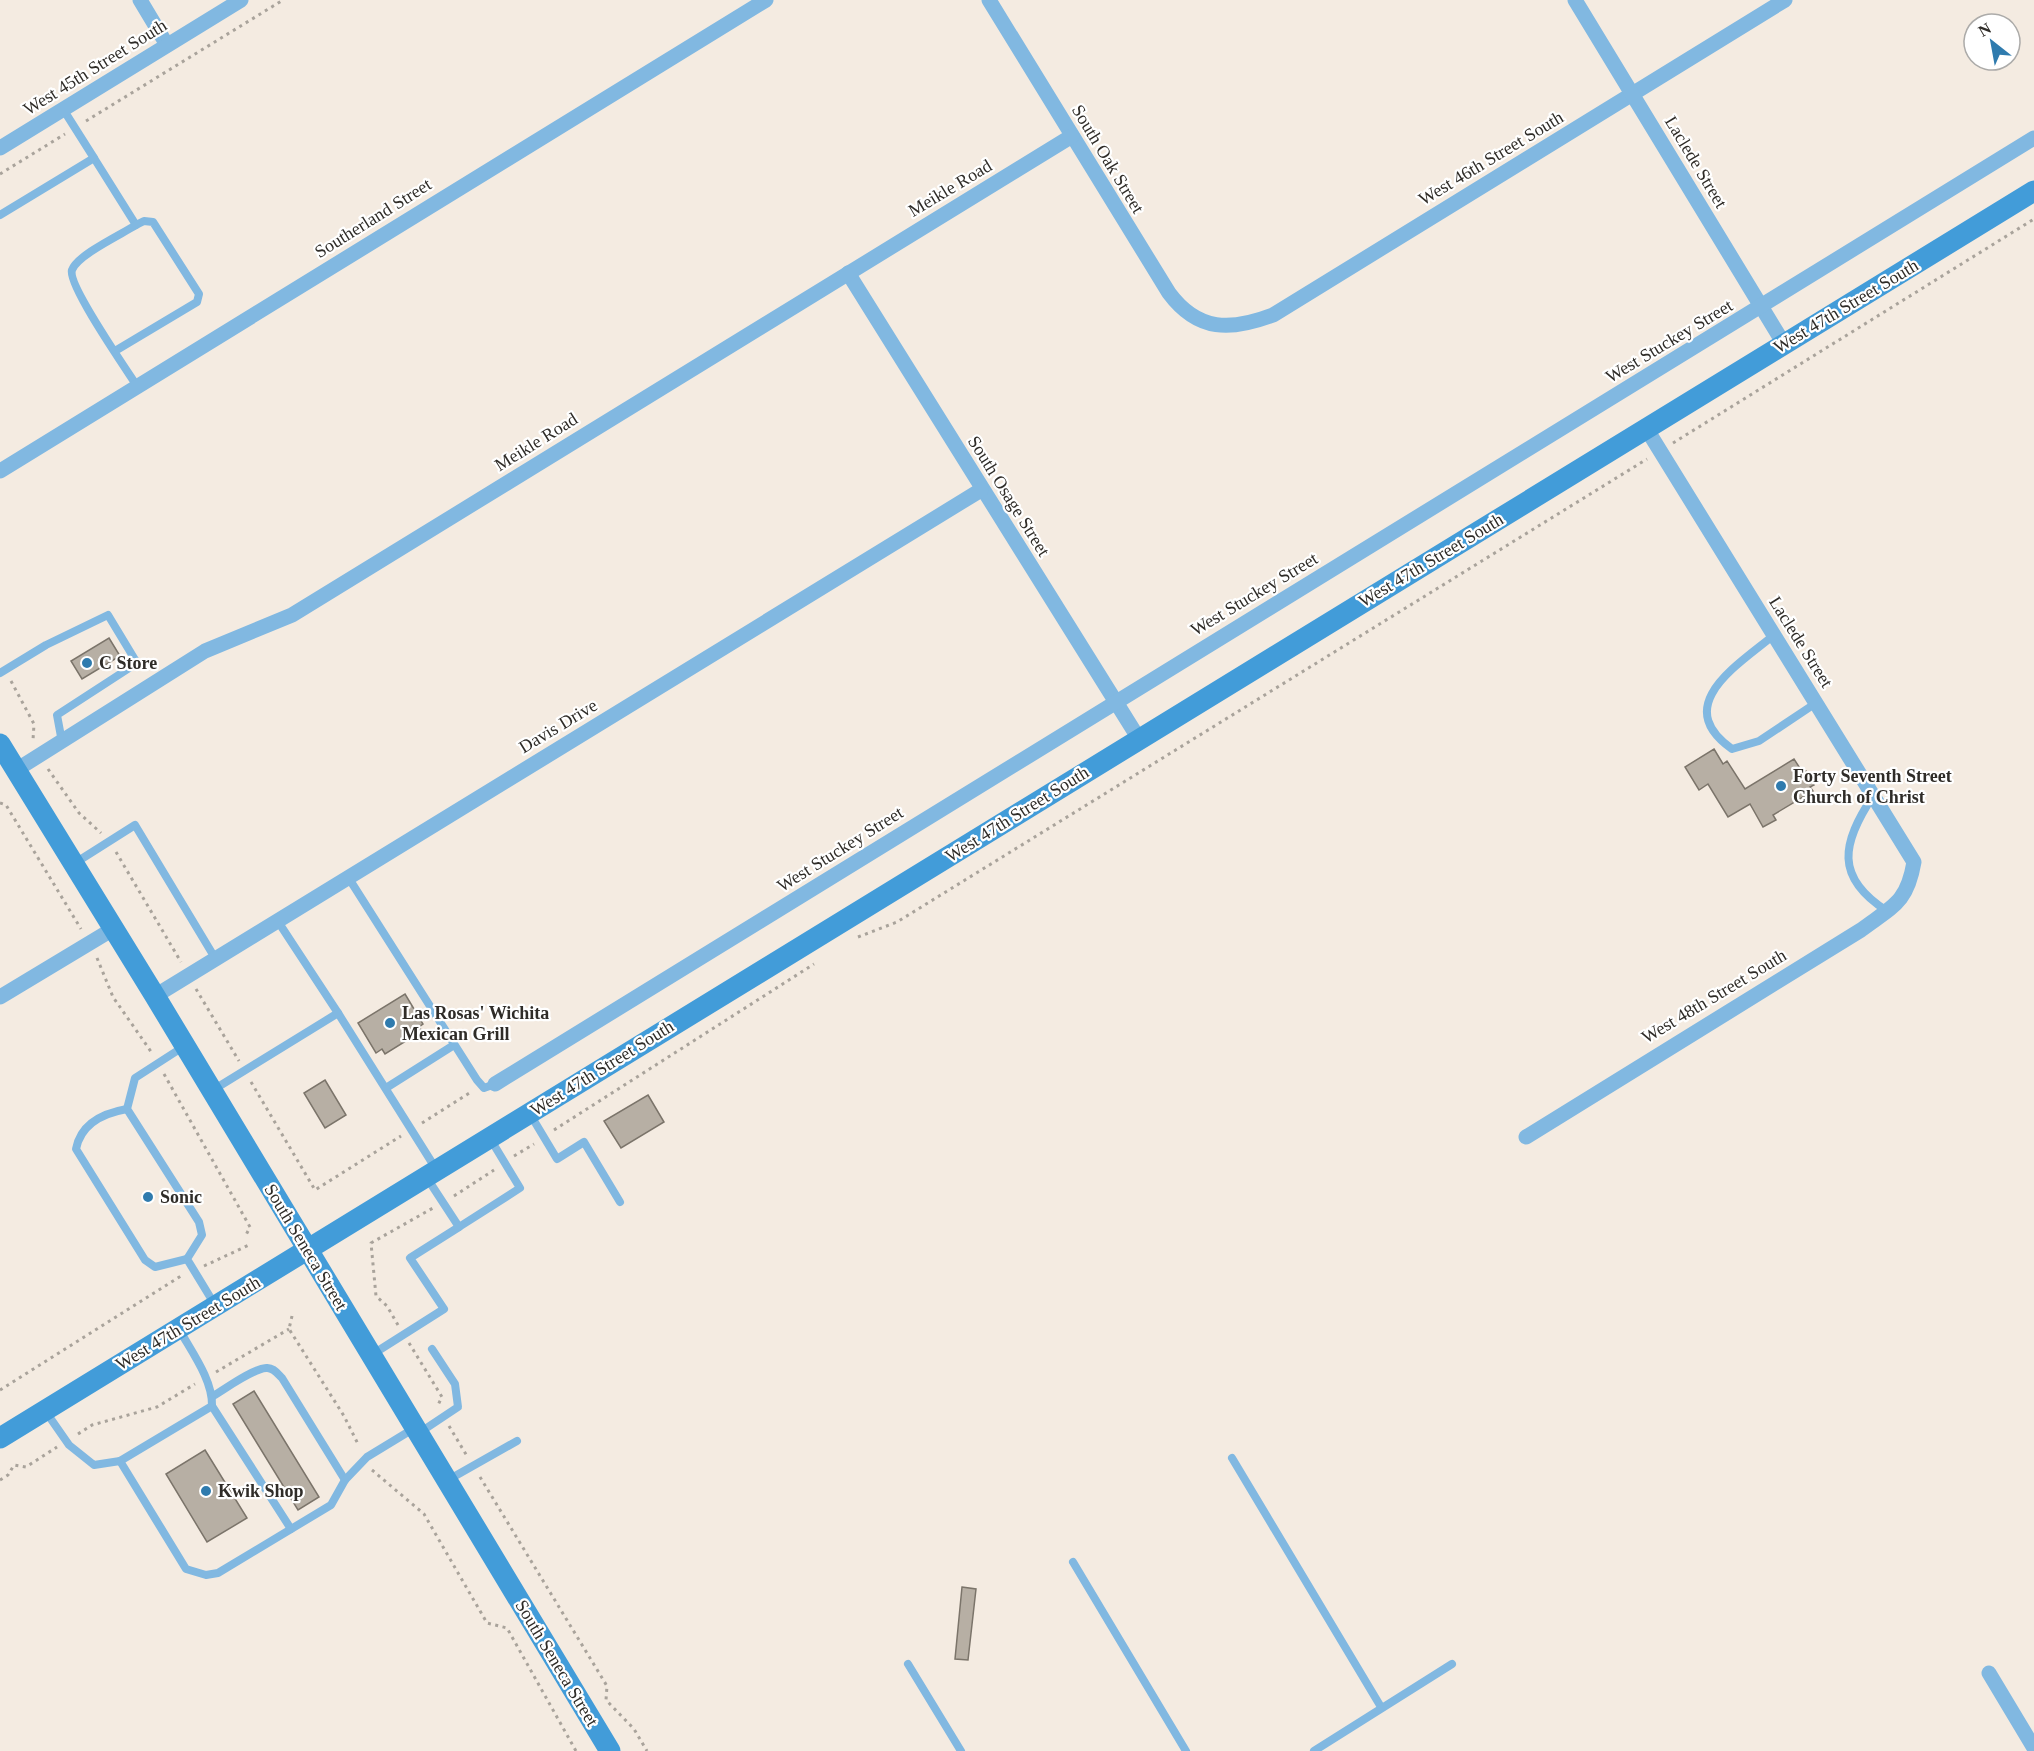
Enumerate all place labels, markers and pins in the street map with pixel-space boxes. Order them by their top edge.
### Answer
place label: C Store [99,653,157,673]
marker: C Store [80,656,94,670]
place label: Forty Seventh Street Church of Christ [1793,766,1952,807]
marker: Forty Seventh Street Church of Christ [1774,779,1788,793]
place label: Las Rosas' Wichita Mexican Grill [402,1003,549,1044]
marker: Las Rosas' Wichita Mexican Grill [383,1016,397,1030]
place label: Sonic [160,1187,202,1207]
marker: Sonic [141,1190,155,1204]
place label: Kwik Shop [218,1481,304,1501]
marker: Kwik Shop [199,1484,213,1498]

